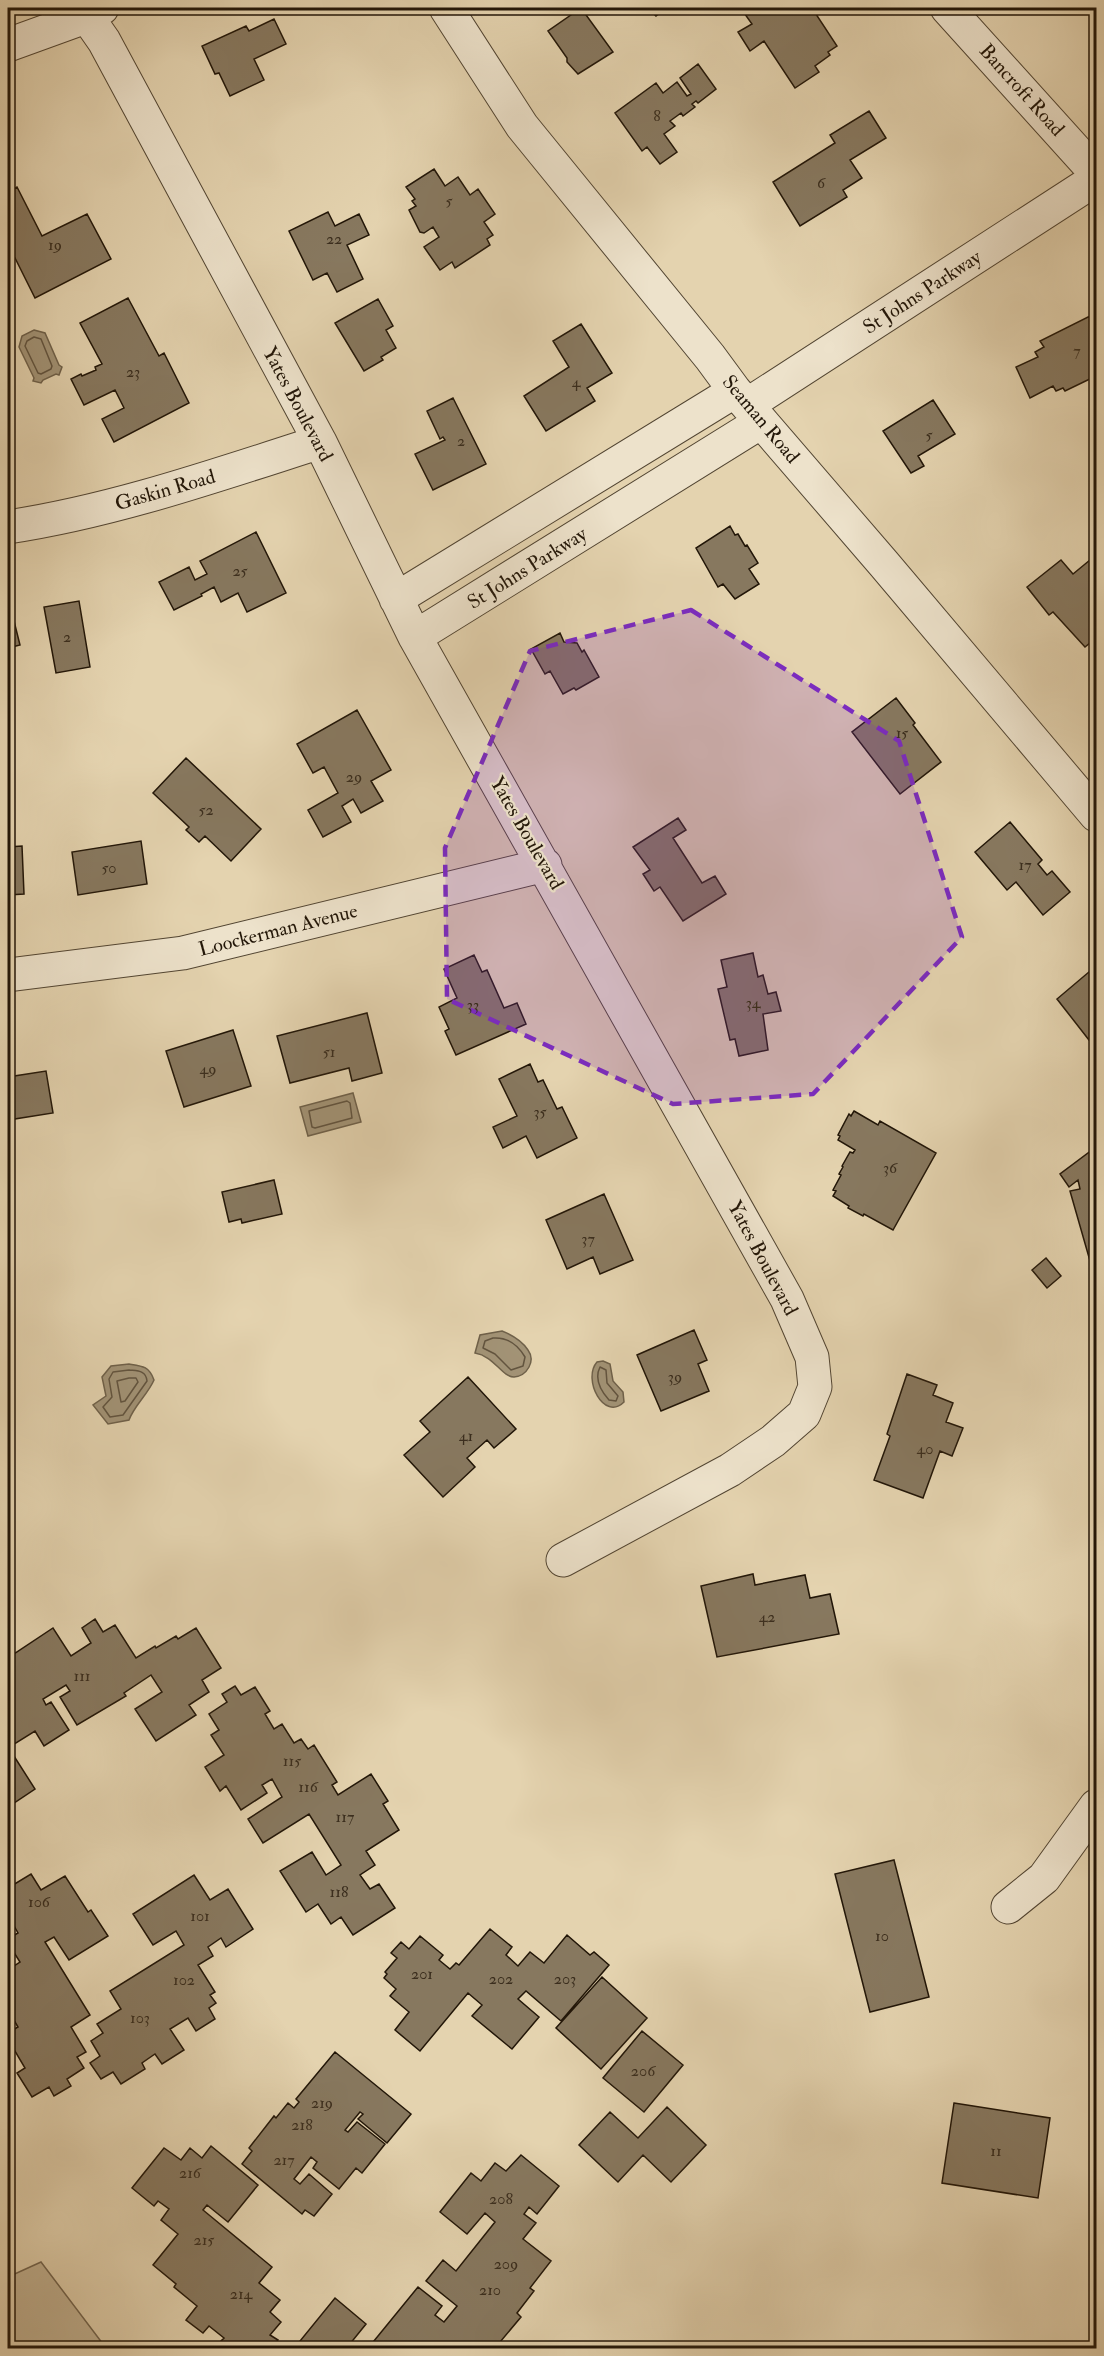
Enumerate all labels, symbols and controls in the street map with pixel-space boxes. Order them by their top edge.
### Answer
street label: Bancroft Road [974,39,1070,141]
house number: 8 [653,106,661,126]
house number: 6 [817,173,826,193]
house number: 5 [445,191,453,211]
house number: 22 [326,229,342,249]
house number: 19 [48,235,62,255]
street label: St Johns Parkway [858,244,987,340]
house number: 7 [1073,341,1081,361]
street label: Yates Boulevard [257,342,339,466]
house number: 23 [126,362,140,382]
street label: Seaman Road [717,370,805,468]
house number: 4 [572,372,582,392]
house number: 5 [925,425,933,445]
house number: 2 [457,431,465,451]
street label: Gaskin Road [112,464,218,516]
street label: St Johns Parkway [463,521,592,615]
house number: 25 [232,561,248,581]
house number: 2 [63,627,71,647]
house number: 15 [896,723,908,743]
house number: 29 [346,767,362,787]
street label: Yates Boulevard [485,772,570,894]
house number: 52 [198,800,214,820]
house number: 17 [1018,855,1032,875]
house number: 50 [101,858,117,878]
street label: Loockerman Avenue [196,898,360,962]
house number: 34 [746,993,762,1013]
house number: 33 [467,995,479,1015]
house number: 51 [323,1042,335,1062]
house number: 49 [200,1059,216,1079]
house number: 35 [533,1102,547,1122]
house number: 36 [883,1158,898,1178]
street label: Yates Boulevard [722,1196,804,1320]
house number: 37 [581,1229,595,1249]
house number: 39 [668,1367,682,1387]
house number: 41 [459,1426,473,1446]
house number: 40 [917,1439,933,1459]
house number: 42 [759,1607,775,1627]
house number: 111 [73,1666,91,1686]
house number: 115 [283,1751,301,1771]
house number: 116 [298,1777,319,1797]
house number: 117 [336,1807,355,1827]
house number: 118 [330,1882,349,1902]
house number: 106 [28,1892,51,1912]
house number: 101 [190,1906,210,1926]
house number: 10 [875,1926,889,1946]
house number: 201 [411,1964,433,1984]
house number: 202 [489,1969,513,1989]
house number: 203 [554,1969,576,1989]
house number: 102 [173,1970,195,1990]
house number: 103 [130,2008,150,2028]
house number: 206 [631,2061,656,2081]
house number: 219 [311,2093,333,2113]
house number: 218 [291,2115,313,2135]
house number: 11 [990,2141,1002,2161]
house number: 217 [273,2150,295,2170]
house number: 216 [179,2163,202,2183]
house number: 208 [489,2189,513,2209]
house number: 215 [194,2230,214,2250]
house number: 209 [494,2254,518,2274]
house number: 210 [479,2280,501,2300]
house number: 214 [230,2284,254,2304]

